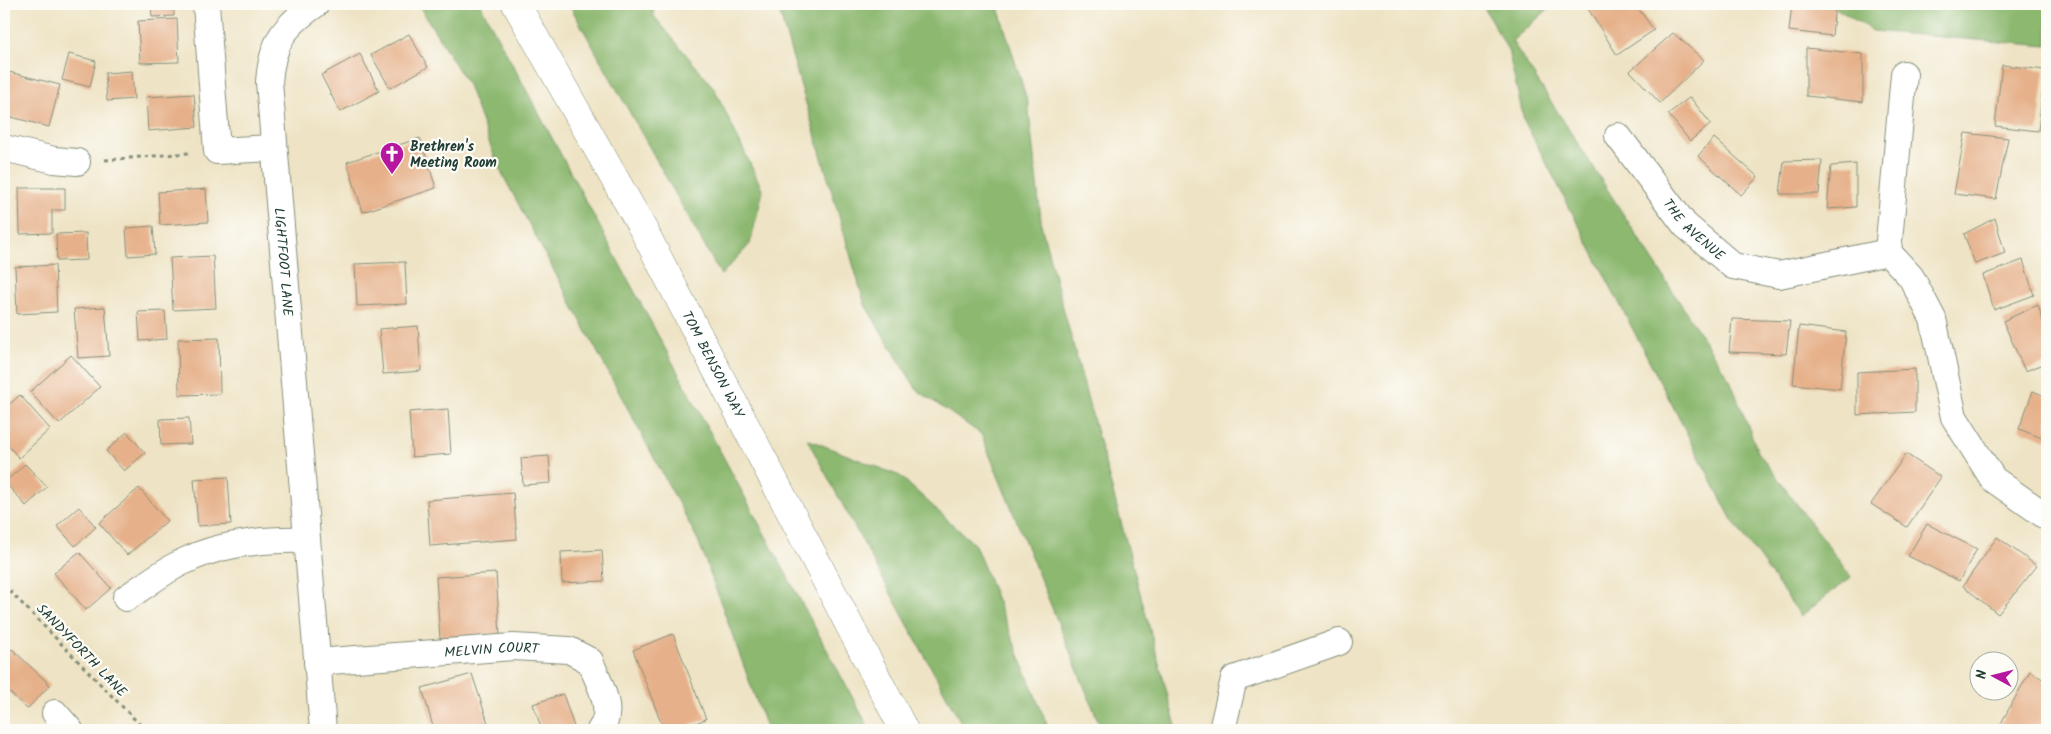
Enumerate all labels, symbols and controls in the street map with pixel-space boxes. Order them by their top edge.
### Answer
place label: Brethren's Meeting Room [410,136,497,174]
church icon: Brethren's Meeting Room [379,141,405,175]
street label: THE AVENUE [1657,194,1730,267]
street label: LIGHTFOOT LANE [268,207,299,318]
street label: TOM BENSON WAY [676,307,750,423]
street label: SANDYFORTH LANE [31,599,132,703]
street label: MELVIN COURT [443,637,541,664]
north arrow [1968,652,2018,702]
text: N [1971,669,1994,680]

